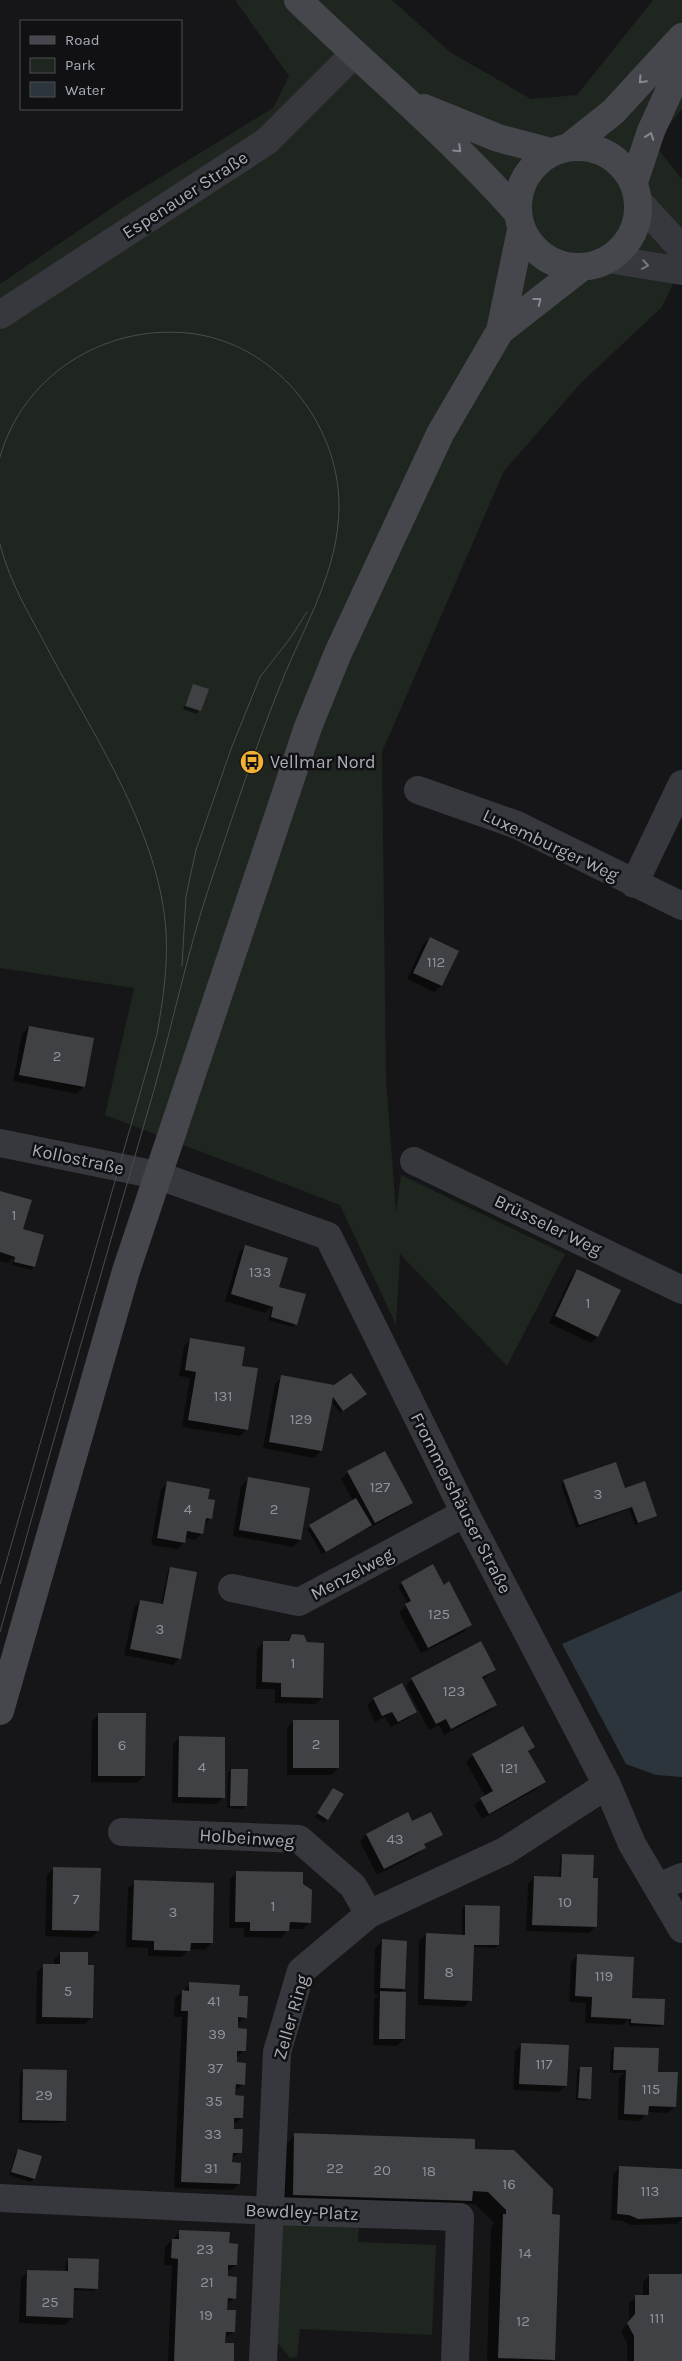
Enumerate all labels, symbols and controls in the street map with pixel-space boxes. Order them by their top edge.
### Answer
legend [20,20,182,110]
text: Road [65,31,100,49]
text: Park [65,56,95,74]
one-way arrow [639,75,648,84]
text: Water [65,81,106,99]
one-way arrow [644,132,654,141]
one-way arrow [453,143,462,152]
street label: Espenauer Straße [118,146,252,244]
one-way arrow [641,260,649,270]
one-way arrow [532,299,541,307]
bus stop icon: Vellmar Nord [239,749,265,775]
place label: Vellmar Nord [270,751,376,773]
street label: Luxemburger Weg [480,804,622,886]
house number: 112 [427,953,445,971]
house number: 2 [53,1047,61,1065]
street label: Kollostraße [30,1139,126,1179]
street label: Brüsseler Weg [491,1190,605,1260]
house number: 1 [12,1206,16,1224]
house number: 133 [249,1263,271,1281]
house number: 1 [586,1294,590,1312]
house number: 131 [214,1387,232,1405]
street label: Frommershäuser Straße [406,1409,516,1597]
house number: 129 [290,1410,312,1428]
house number: 127 [370,1478,390,1496]
house number: 3 [594,1485,602,1503]
house number: 4 [184,1500,193,1518]
house number: 2 [270,1500,278,1518]
street label: Menzelweg [307,1543,397,1605]
house number: 125 [428,1605,450,1623]
house number: 3 [156,1620,164,1638]
house number: 1 [291,1654,295,1672]
house number: 123 [443,1682,465,1700]
house number: 2 [312,1735,320,1753]
house number: 6 [118,1736,126,1754]
house number: 4 [198,1758,207,1776]
house number: 121 [500,1759,518,1777]
street label: Holbeinweg [199,1824,295,1852]
house number: 43 [386,1830,404,1848]
house number: 7 [72,1890,80,1908]
house number: 10 [558,1893,572,1911]
house number: 1 [271,1897,275,1915]
house number: 3 [169,1903,177,1921]
house number: 8 [444,1963,454,1981]
house number: 119 [595,1967,613,1985]
street label: Zeller Ring [268,1972,314,2062]
house number: 5 [64,1982,72,2000]
house number: 41 [207,1992,221,2010]
house number: 39 [208,2025,226,2043]
house number: 117 [536,2055,552,2073]
house number: 37 [207,2059,223,2077]
house number: 115 [642,2080,660,2098]
house number: 29 [35,2086,53,2104]
house number: 35 [205,2092,223,2110]
house number: 33 [204,2125,222,2143]
house number: 31 [204,2159,218,2177]
house number: 22 [326,2159,344,2177]
house number: 20 [373,2161,391,2179]
house number: 18 [422,2162,436,2180]
house number: 16 [502,2175,516,2193]
house number: 113 [641,2182,659,2200]
street label: Bewdley-Platz [245,2199,359,2225]
house number: 23 [196,2240,214,2258]
house number: 14 [518,2244,532,2262]
house number: 21 [200,2273,214,2291]
house number: 25 [41,2293,59,2311]
house number: 19 [199,2306,213,2324]
house number: 111 [650,2309,664,2327]
house number: 12 [516,2312,530,2330]

